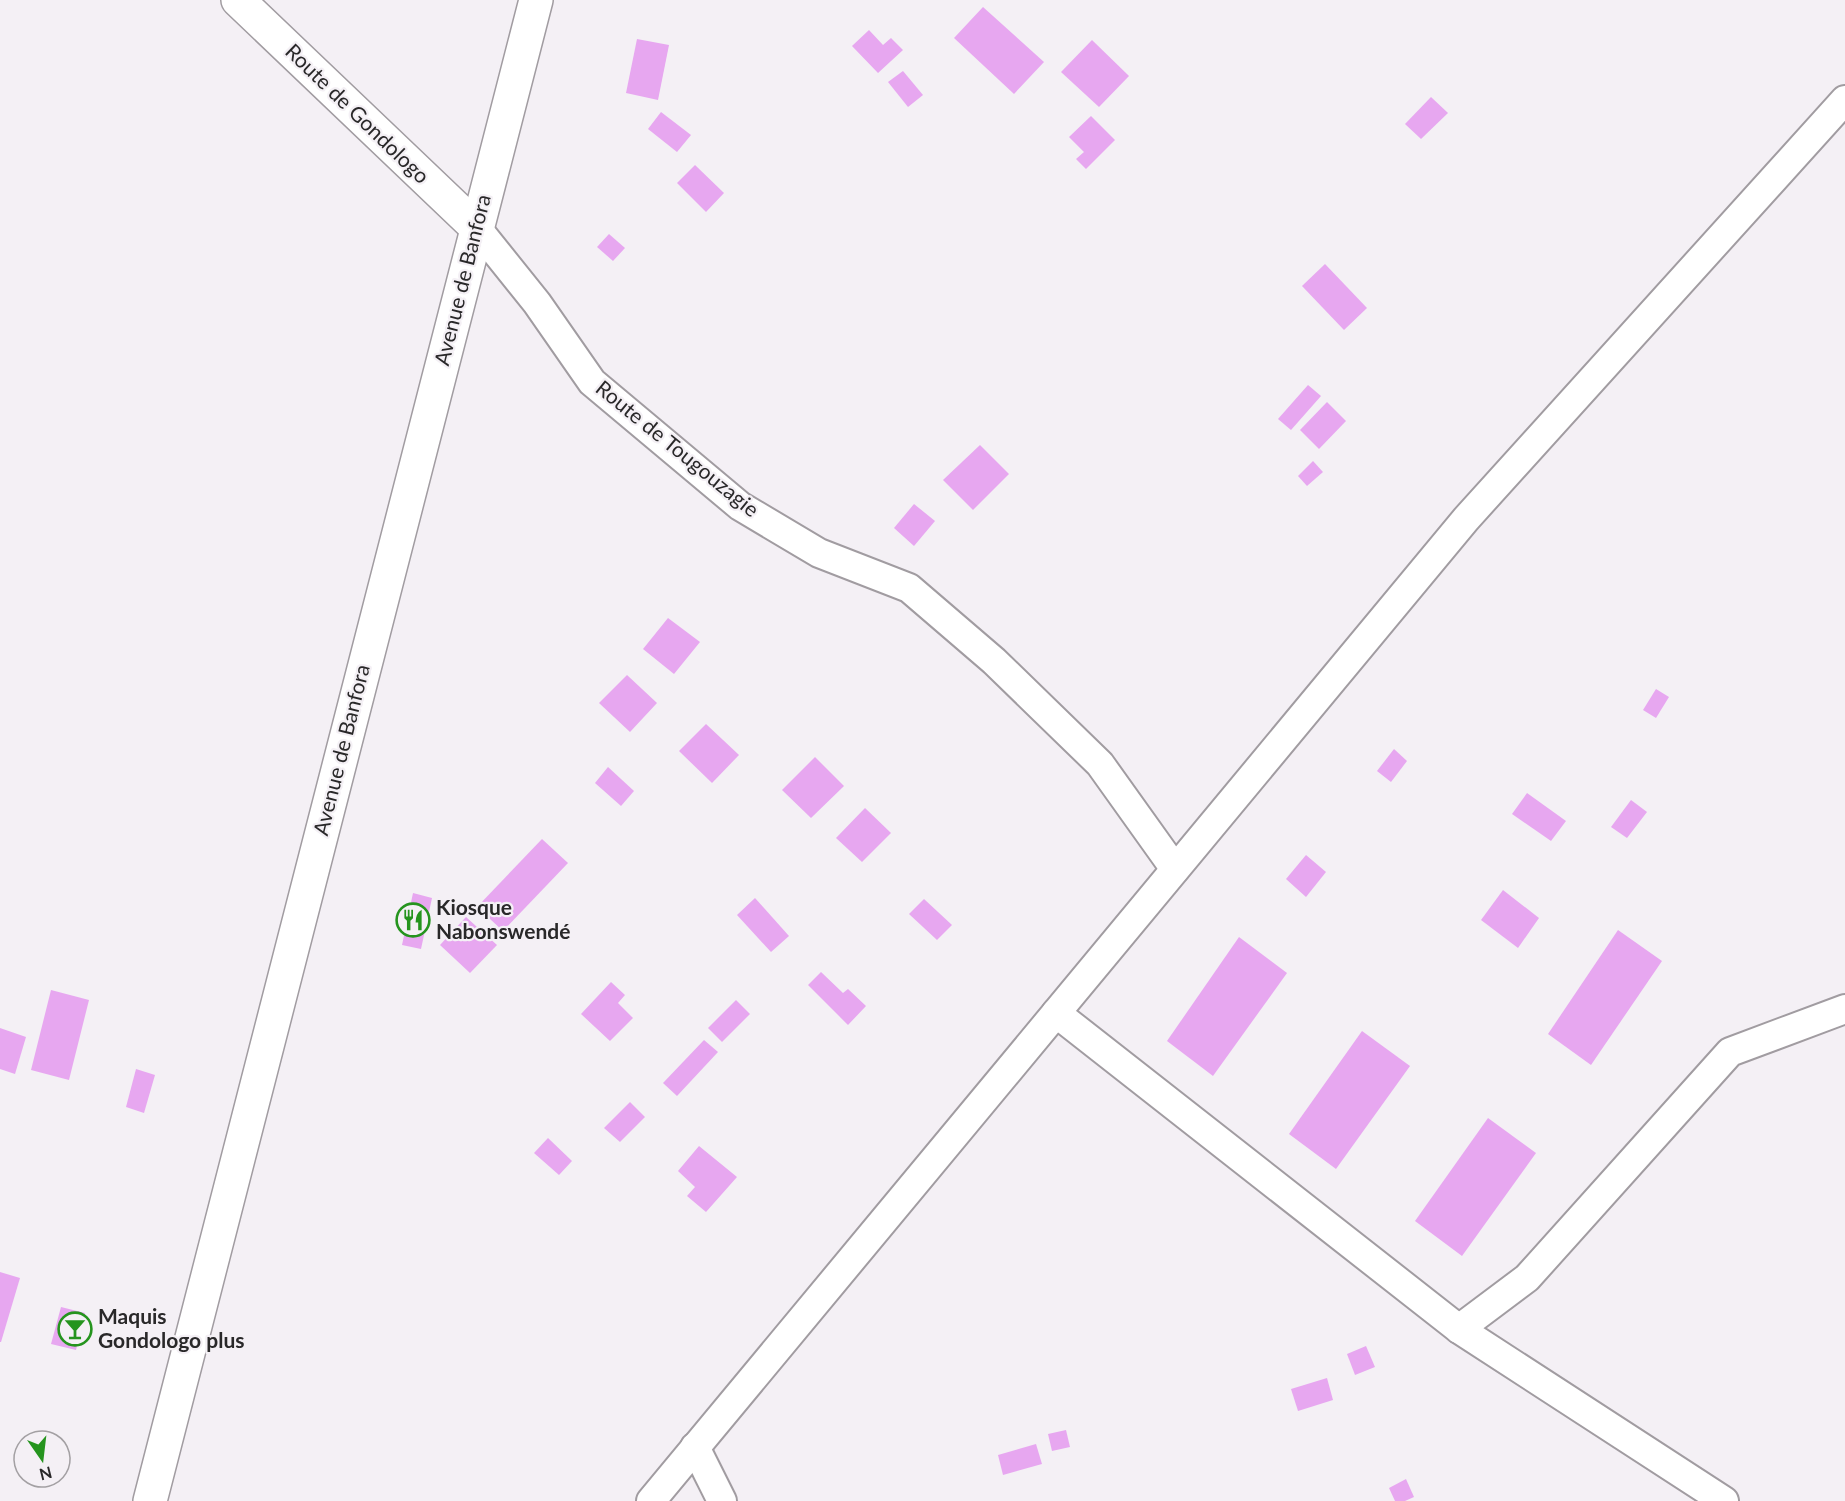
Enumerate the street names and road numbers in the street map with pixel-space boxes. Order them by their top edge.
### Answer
street label: Route de Gondologo [281,38,435,188]
street label: Avenue de Banfora [428,192,495,368]
street label: Route de Tougouzagie [591,374,764,521]
street label: Avenue de Banfora [307,662,374,838]

